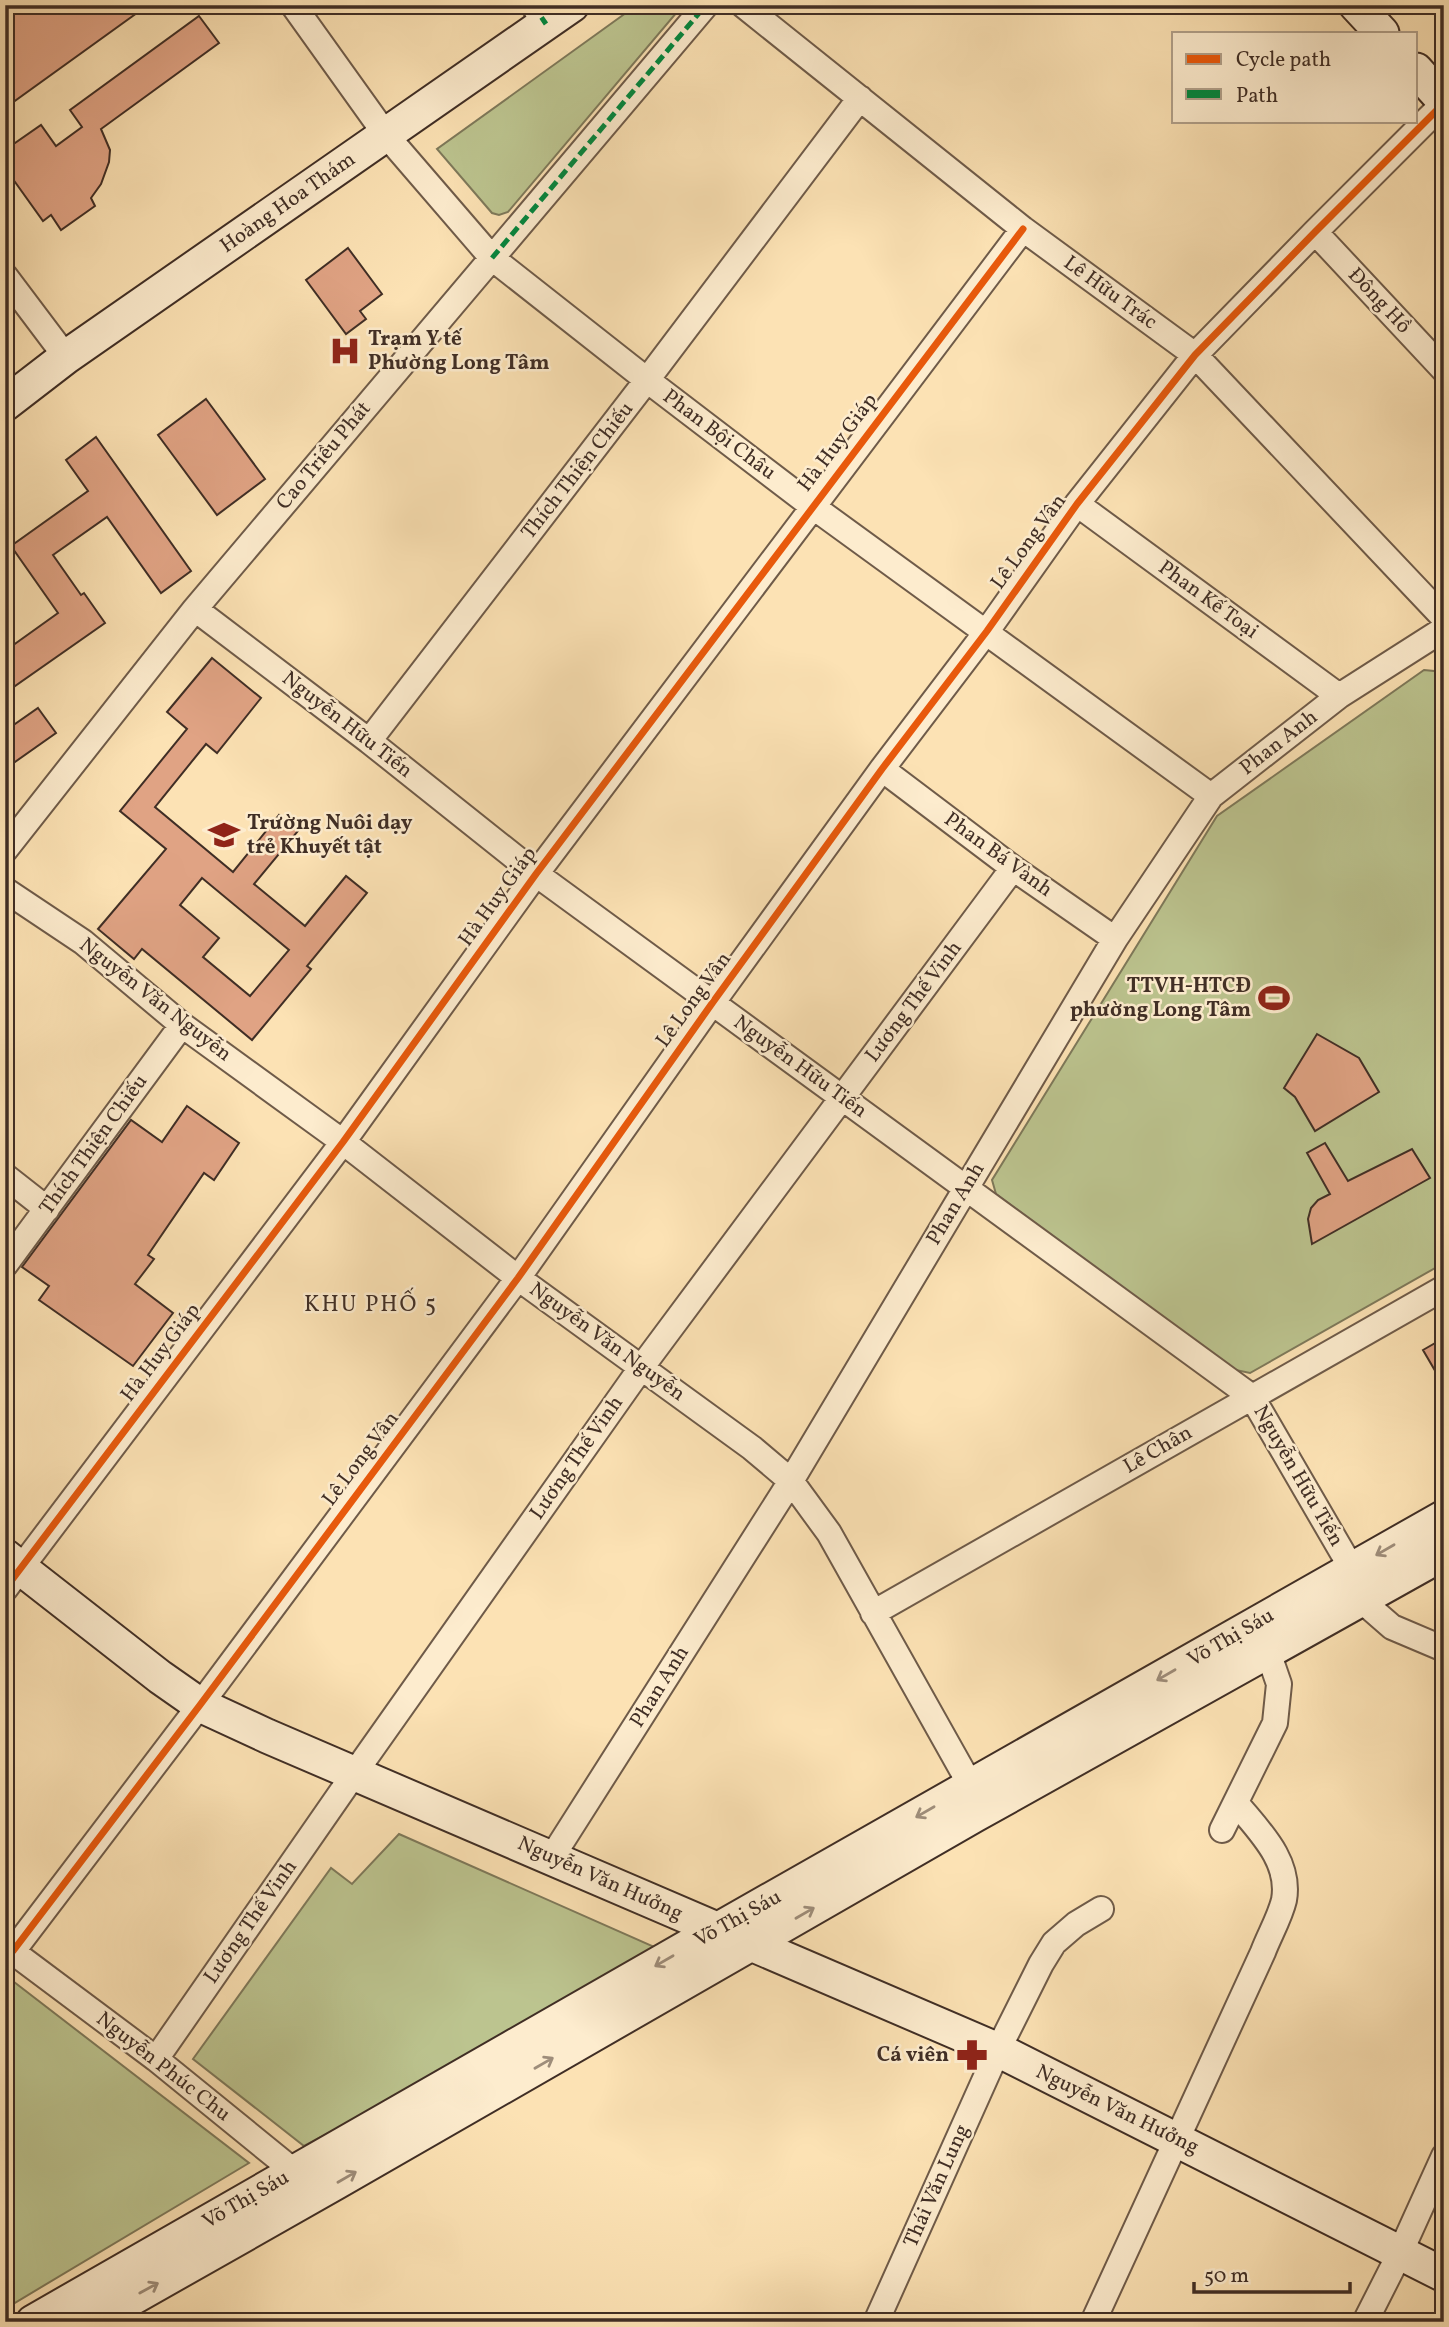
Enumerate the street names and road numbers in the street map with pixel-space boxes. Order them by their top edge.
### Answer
street label: Hoàng Hoa Thám [214,145,362,261]
street label: Lê Hữu Trác [1057,249,1163,337]
street label: Đông Hồ [1341,262,1417,340]
street label: Phan Bội Châu [656,383,782,487]
street label: Hà Huy Giáp [791,388,885,498]
street label: Cao Triều Phát [270,395,378,517]
street label: Thích Thiện Chiếu [515,396,641,546]
street label: Lê Long Vân [984,488,1074,596]
street label: Phan Kế Toại [1152,554,1264,646]
street label: Nguyễn Hữu Tiến [275,665,419,785]
street label: Phan Anh [1234,703,1324,783]
street label: Phan Bá Vành [938,806,1058,904]
street label: Hà Huy Giáp [452,841,544,953]
street label: Nguyễn Văn Nguyễn [73,931,237,1069]
street label: Lương Thế Vinh [859,935,969,1069]
street label: Lê Long Vân [649,946,739,1054]
street label: Nguyễn Hữu Tiến [727,1009,873,1125]
street label: Thích Thiện Chiếu [33,1069,155,1221]
street label: Phan Anh [920,1157,992,1251]
street label: Nguyễn Văn Nguyễn [523,1275,691,1409]
street label: Hà Huy Giáp [114,1298,208,1408]
street label: Lương Thế Vinh [523,1390,631,1526]
street label: Nguyễn Hữu Tiến [1246,1400,1350,1552]
street label: Lê Long Vân [316,1406,406,1512]
street label: Lê Chân [1118,1419,1198,1481]
street label: Võ Thị Sáu [1182,1601,1280,1675]
street label: Phan Anh [623,1640,697,1734]
street label: Nguyễn Văn Hưởng [513,1829,687,1929]
street label: Lương Thế Vinh [197,1854,305,1990]
street label: Võ Thị Sáu [689,1883,787,1955]
street label: Nguyễn Phúc Chu [90,2005,236,2129]
street label: Nguyễn Văn Hưởng [1030,2058,1204,2162]
street label: Thái Văn Lung [897,2120,977,2252]
street label: Võ Thị Sáu [197,2163,295,2237]

